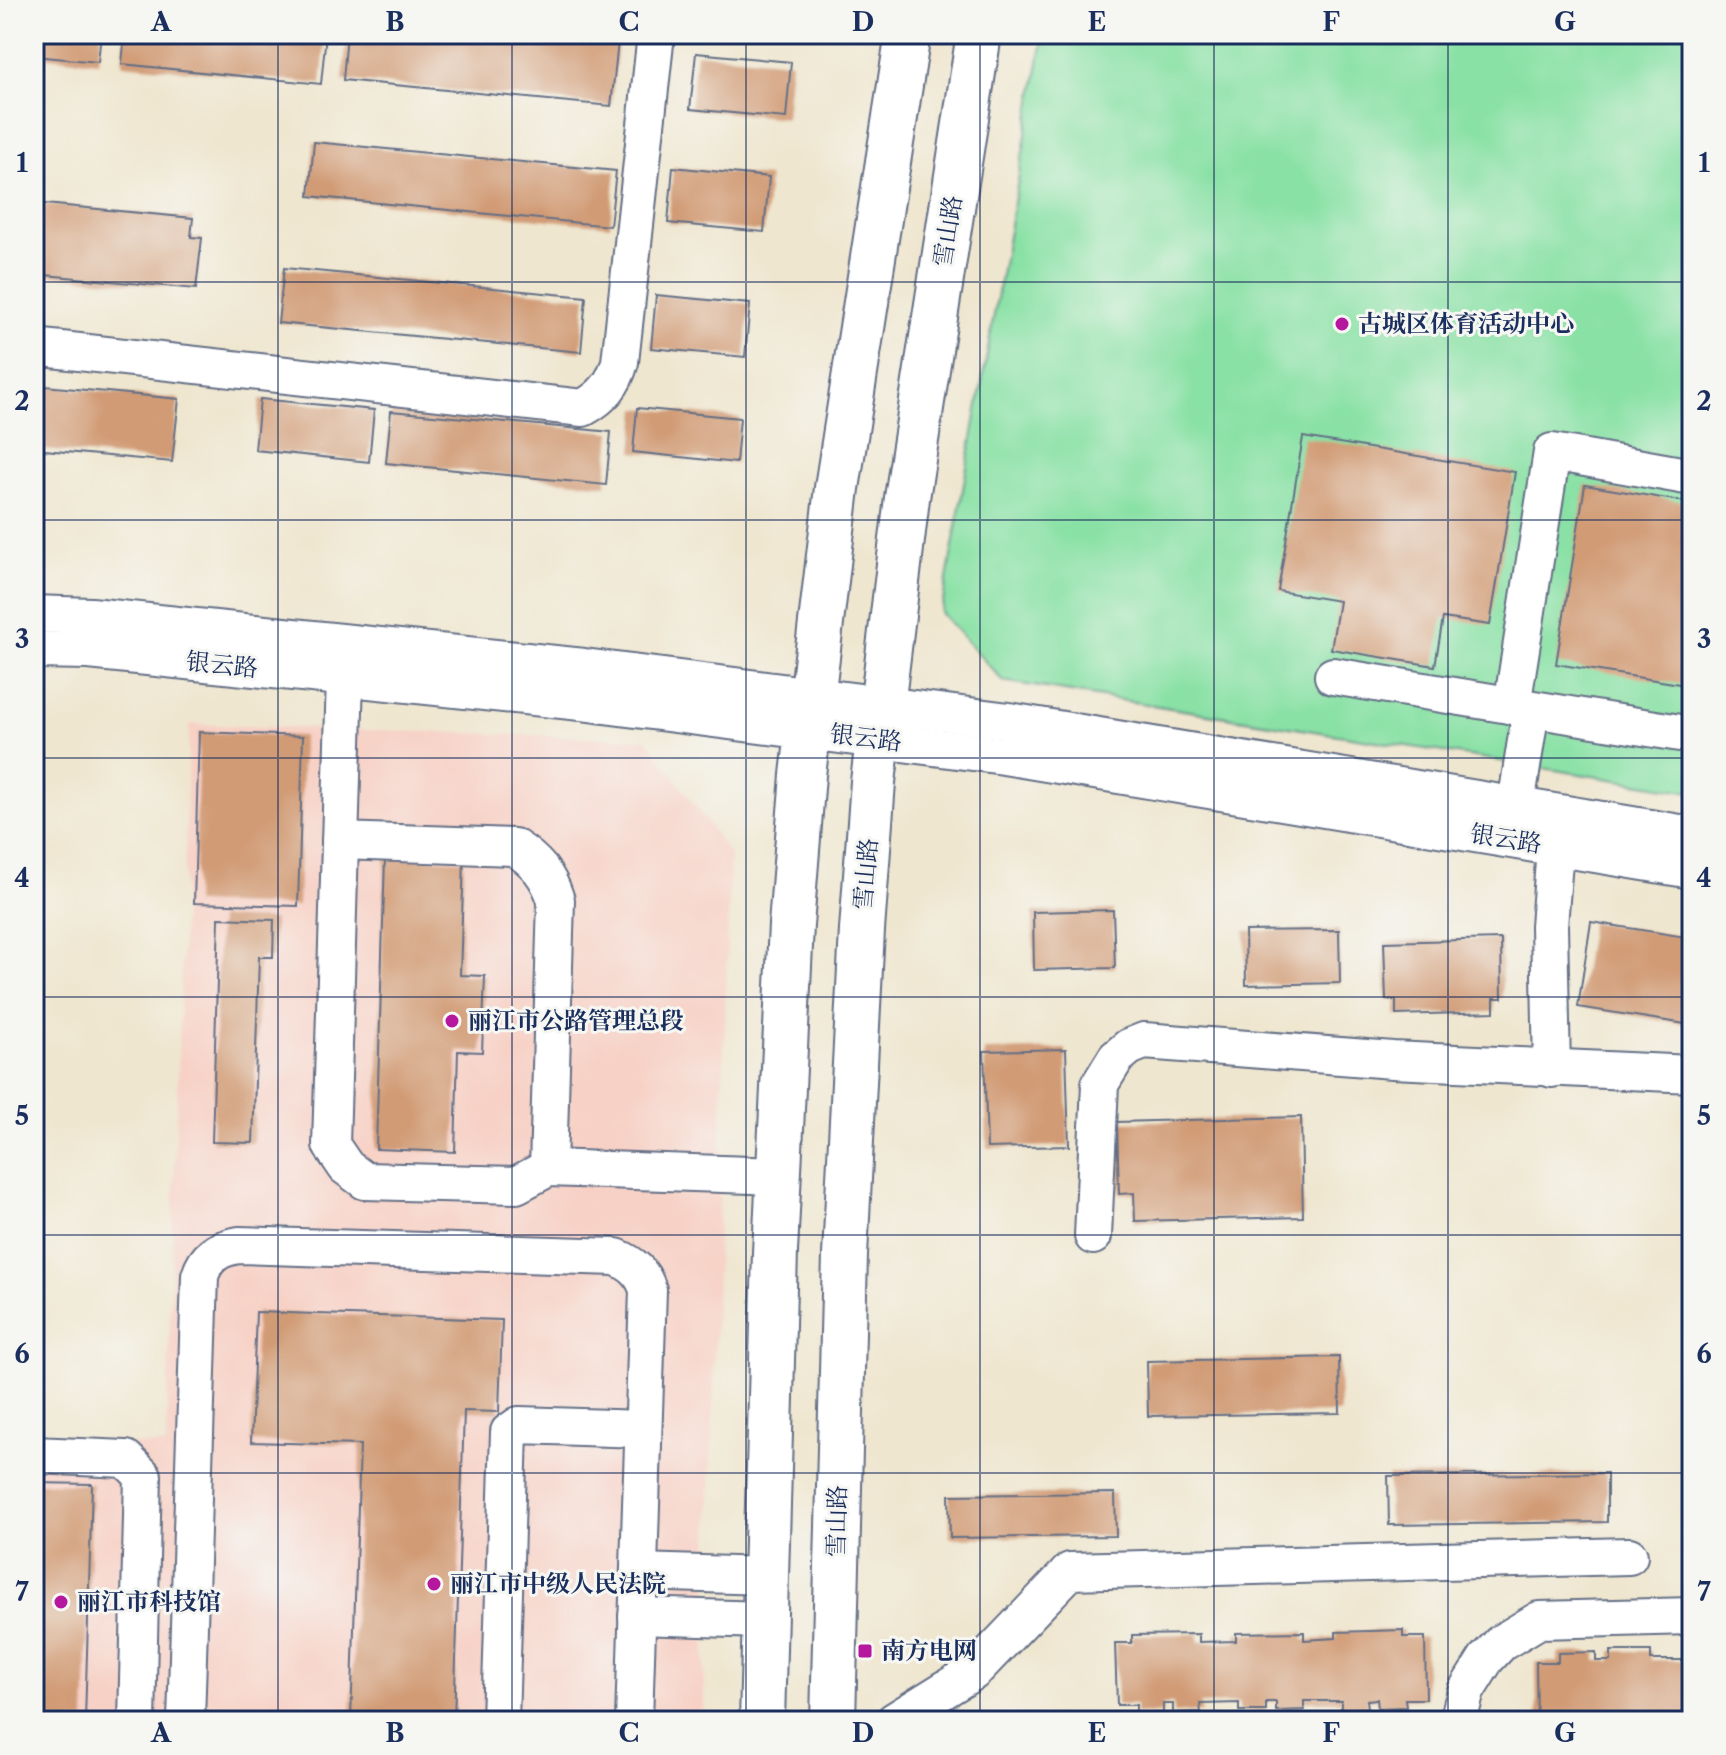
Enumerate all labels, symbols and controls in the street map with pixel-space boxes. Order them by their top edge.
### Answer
text: A [150,6,172,38]
text: B [385,6,405,38]
text: C [619,6,639,38]
text: D [852,6,874,38]
text: E [1088,6,1106,38]
text: F [1322,6,1340,38]
text: G [1554,6,1576,38]
text: 1 [16,147,28,179]
text: 1 [1698,147,1710,179]
street label: 雪山路 [928,193,967,269]
place label: 古城区体育活动中心 [1358,309,1574,338]
marker: 古城区体育活动中心 [1333,315,1351,333]
text: 2 [14,385,30,417]
text: 2 [1696,385,1712,417]
text: 3 [15,623,29,655]
text: 3 [1697,623,1711,655]
street label: 银云路 [185,646,259,683]
street label: 银云路 [829,719,904,756]
street label: 银云路 [1468,819,1544,858]
street label: 雪山路 [848,837,883,911]
text: 4 [14,862,30,894]
text: 4 [1696,862,1712,894]
place label: 丽江市公路管理总段 [468,1006,684,1035]
marker: 丽江市公路管理总段 [443,1012,461,1030]
text: 5 [15,1100,29,1132]
text: 5 [1697,1100,1711,1132]
text: 6 [14,1338,30,1370]
text: 6 [1696,1338,1712,1370]
street label: 雪山路 [821,1485,852,1557]
place label: 丽江市中级人民法院 [450,1569,666,1598]
marker: 丽江市中级人民法院 [425,1575,443,1593]
text: 7 [15,1576,29,1608]
text: 7 [1697,1576,1711,1608]
place label: 丽江市科技馆 [77,1587,221,1616]
marker: 丽江市科技馆 [52,1593,70,1611]
place label: 南方电网 [881,1636,977,1665]
marker: 南方电网 [856,1642,874,1660]
text: A [150,1717,172,1749]
text: B [385,1717,405,1749]
text: C [619,1717,639,1749]
text: D [852,1717,874,1749]
text: E [1088,1717,1106,1749]
text: F [1322,1717,1340,1749]
text: G [1554,1717,1576,1749]

